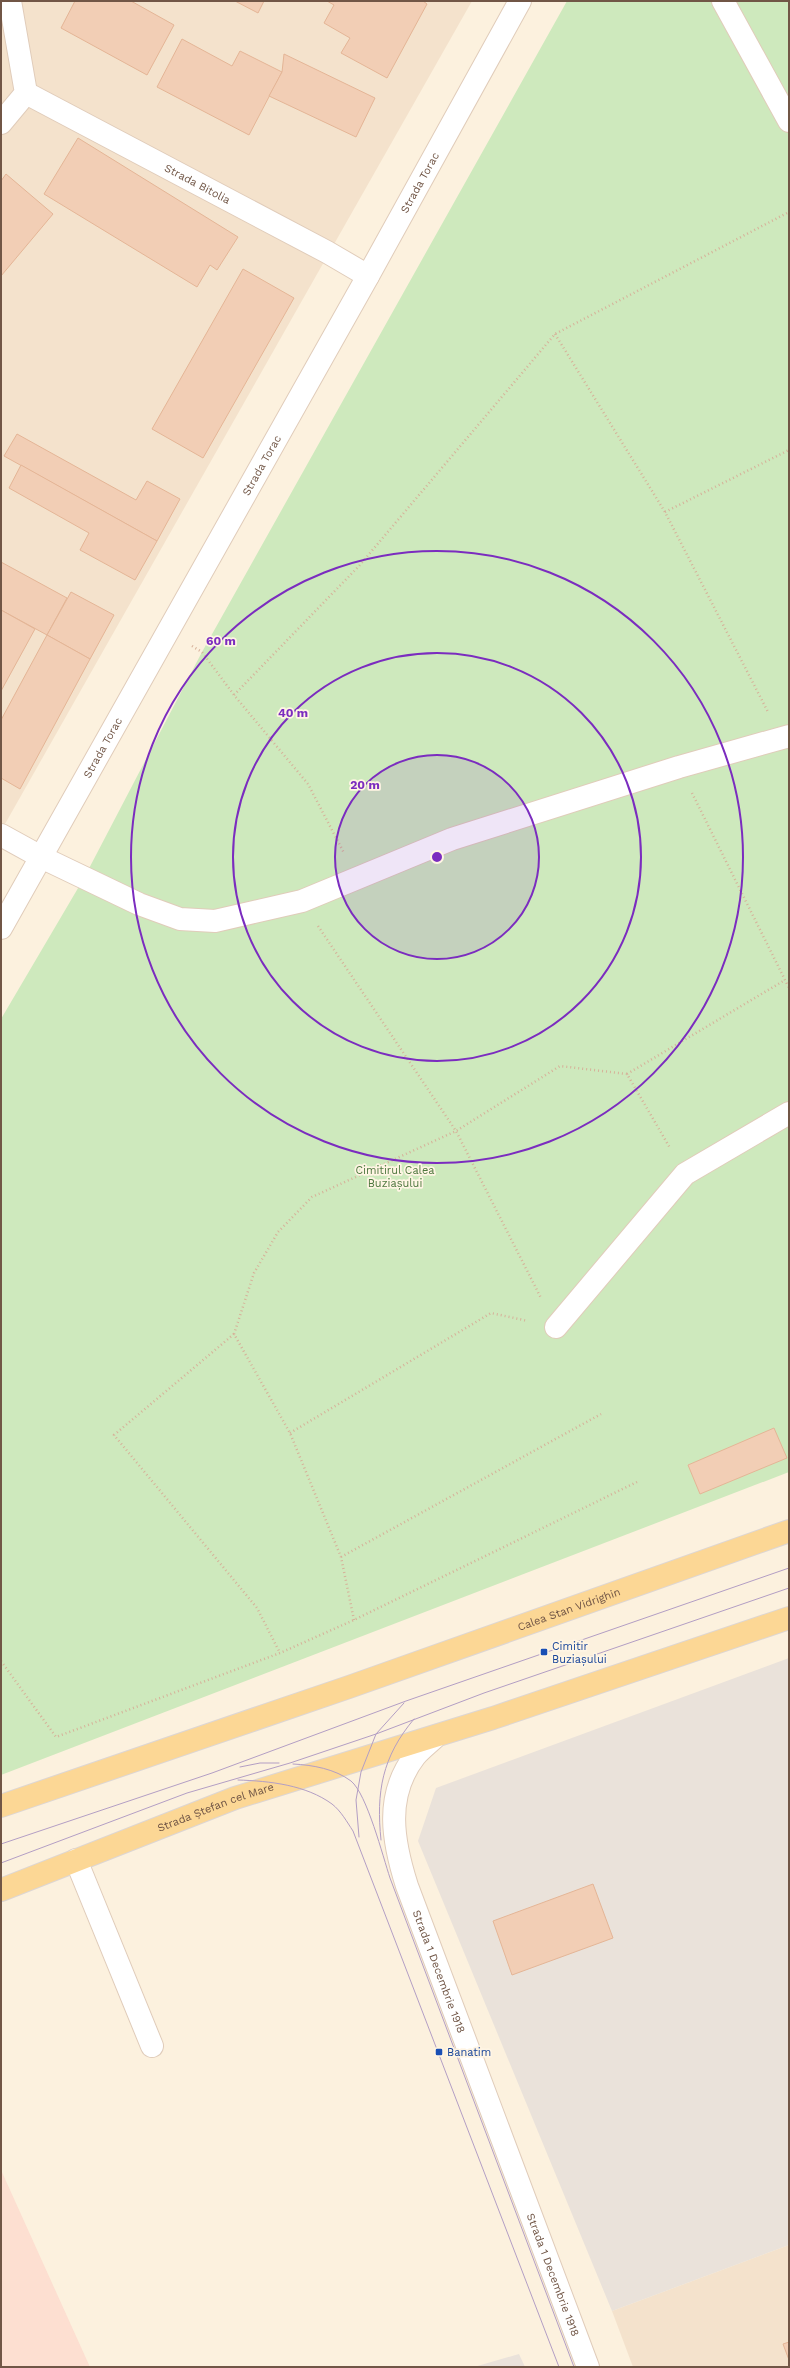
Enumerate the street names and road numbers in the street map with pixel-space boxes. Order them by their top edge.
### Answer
street label: Strada Torac [398,150,442,215]
street label: Strada Bitolia [162,161,233,206]
street label: Strada Torac [239,433,284,498]
street label: Strada Torac [80,715,125,780]
street label: Calea Stan Vidrighin [516,1585,622,1633]
street label: Strada Ștefan cel Mare [155,1780,275,1834]
street label: Strada 1 Decembrie 1918 [410,1908,468,2035]
street label: Strada 1 Decembrie 1918 [524,2211,582,2338]

